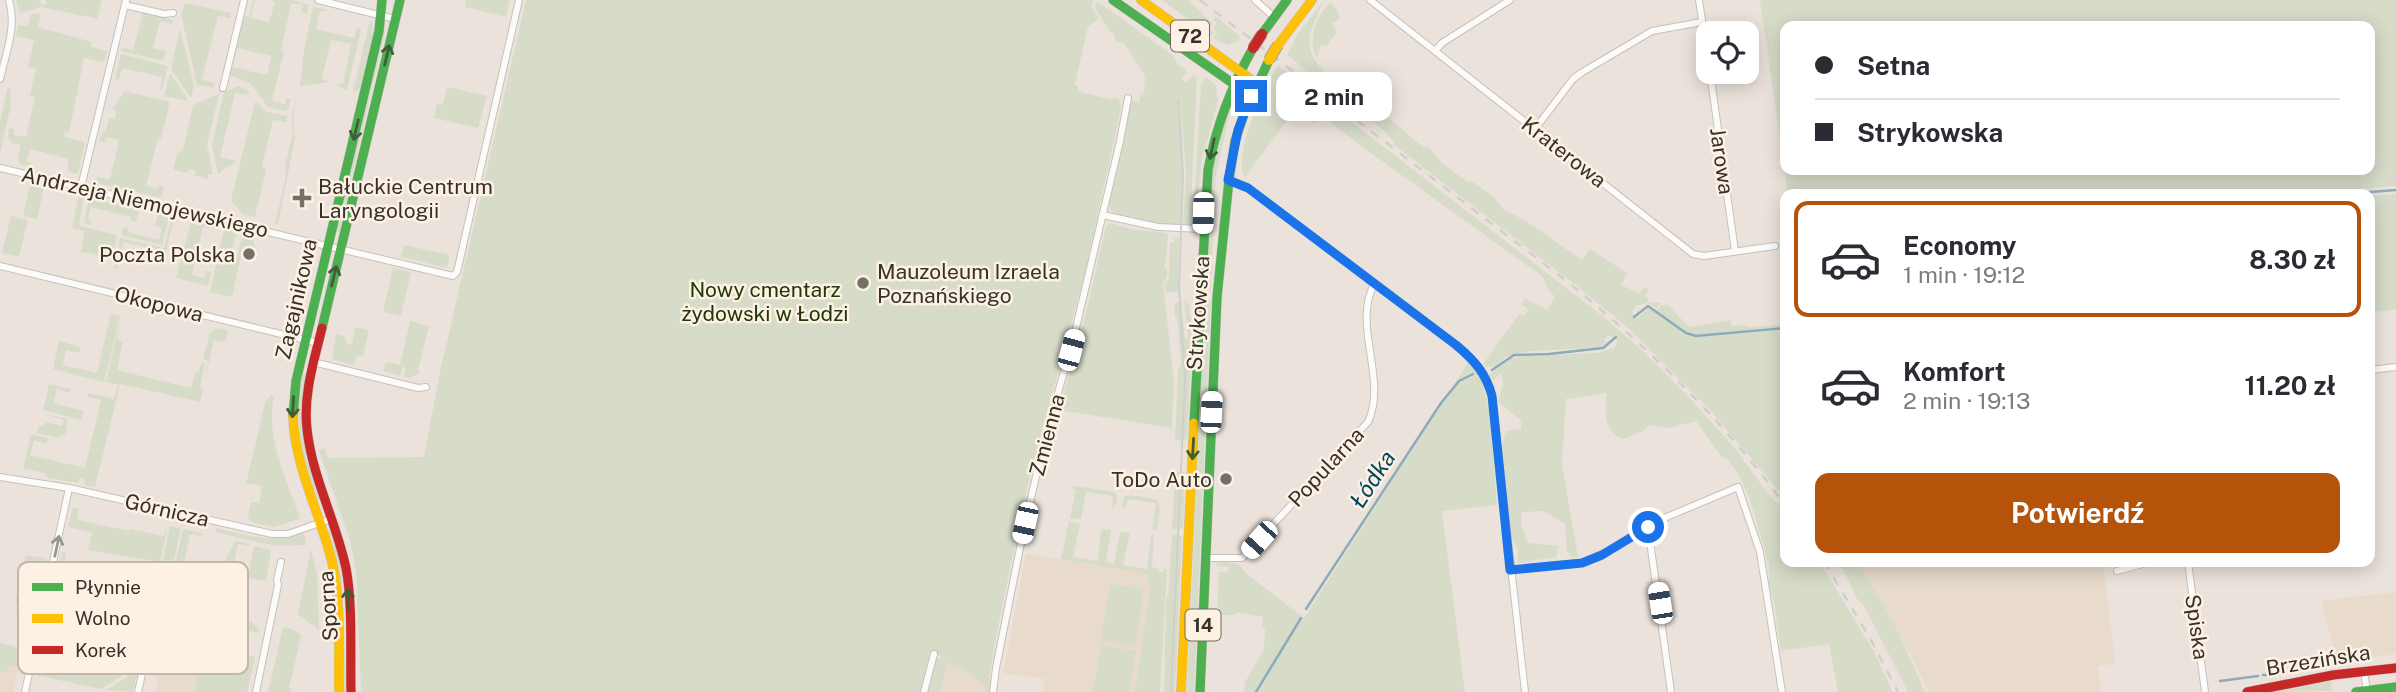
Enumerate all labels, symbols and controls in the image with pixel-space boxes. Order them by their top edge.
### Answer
road number: 72 [1171,20,1209,52]
map controls [1696,21,1759,84]
button: locate [1696,21,1759,84]
one-way arrow [381,44,394,67]
text: Setna [1857,50,1930,81]
callout: 2 min [1276,72,1391,120]
route end [1235,80,1267,112]
text: 2 min [1304,83,1364,110]
street label: Kraterowa [1517,111,1611,193]
text: Strykowska [1857,117,2003,148]
one-way arrow [348,118,362,141]
street label: Jarowa [1705,126,1739,196]
one-way arrow [1204,137,1218,160]
street label: Andrzeja Niemojewskiego [19,161,271,243]
place label: Bałuckie Centrum Laryngologii [318,174,493,223]
marker: Bałuckie Centrum Laryngologii [292,188,312,208]
car [1192,192,1215,234]
icon: car [1819,228,1882,291]
text: Economy [1903,230,2016,261]
street label: Zagajnikowa [270,236,322,362]
place label: Poczta Polska [99,242,235,267]
text: 8.30 zł [2249,244,2336,275]
marker: Poczta Polska [241,246,257,262]
street label: Strykowska [1182,255,1214,371]
place label: Mauzoleum Izraela Poznańskiego [877,259,1060,308]
text: 1 min · 19:12 [1903,261,2025,288]
one-way arrow [328,265,341,288]
marker: Mauzoleum Izraela Poznańskiego [855,275,871,291]
park label: Nowy cmentarz żydowski w Łodzi [682,277,848,326]
street label: Okopowa [112,281,206,327]
car [1056,327,1087,373]
icon: car [1819,354,1882,417]
text: Komfort [1903,356,2005,387]
text: 11.20 zł [2245,370,2336,401]
text: 2 min · 19:13 [1903,387,2030,414]
car [1200,390,1223,434]
street label: Zmienna [1024,391,1070,479]
one-way arrow [286,395,299,417]
street label: Popularna [1283,422,1369,512]
one-way arrow [1186,437,1199,460]
water label: Łódka [1343,445,1401,513]
place label: ToDo Auto [1111,467,1212,492]
marker: ToDo Auto [1218,471,1234,487]
button: Potwierdź [1815,473,2340,553]
street label: Górnicza [122,488,212,532]
car [1011,500,1040,546]
route start [1632,511,1664,543]
car [1238,517,1281,563]
one-way arrow [51,536,64,558]
legend [18,562,248,674]
street label: Sporna [313,570,343,642]
text: Płynnie [75,576,141,598]
car [1647,581,1674,625]
one-way arrow [342,588,355,611]
street label: Spiska [2180,593,2214,661]
text: Wolno [75,607,130,629]
road number: 14 [1186,610,1220,640]
text: Korek [75,639,127,661]
street label: Brzezińska [2264,639,2372,681]

